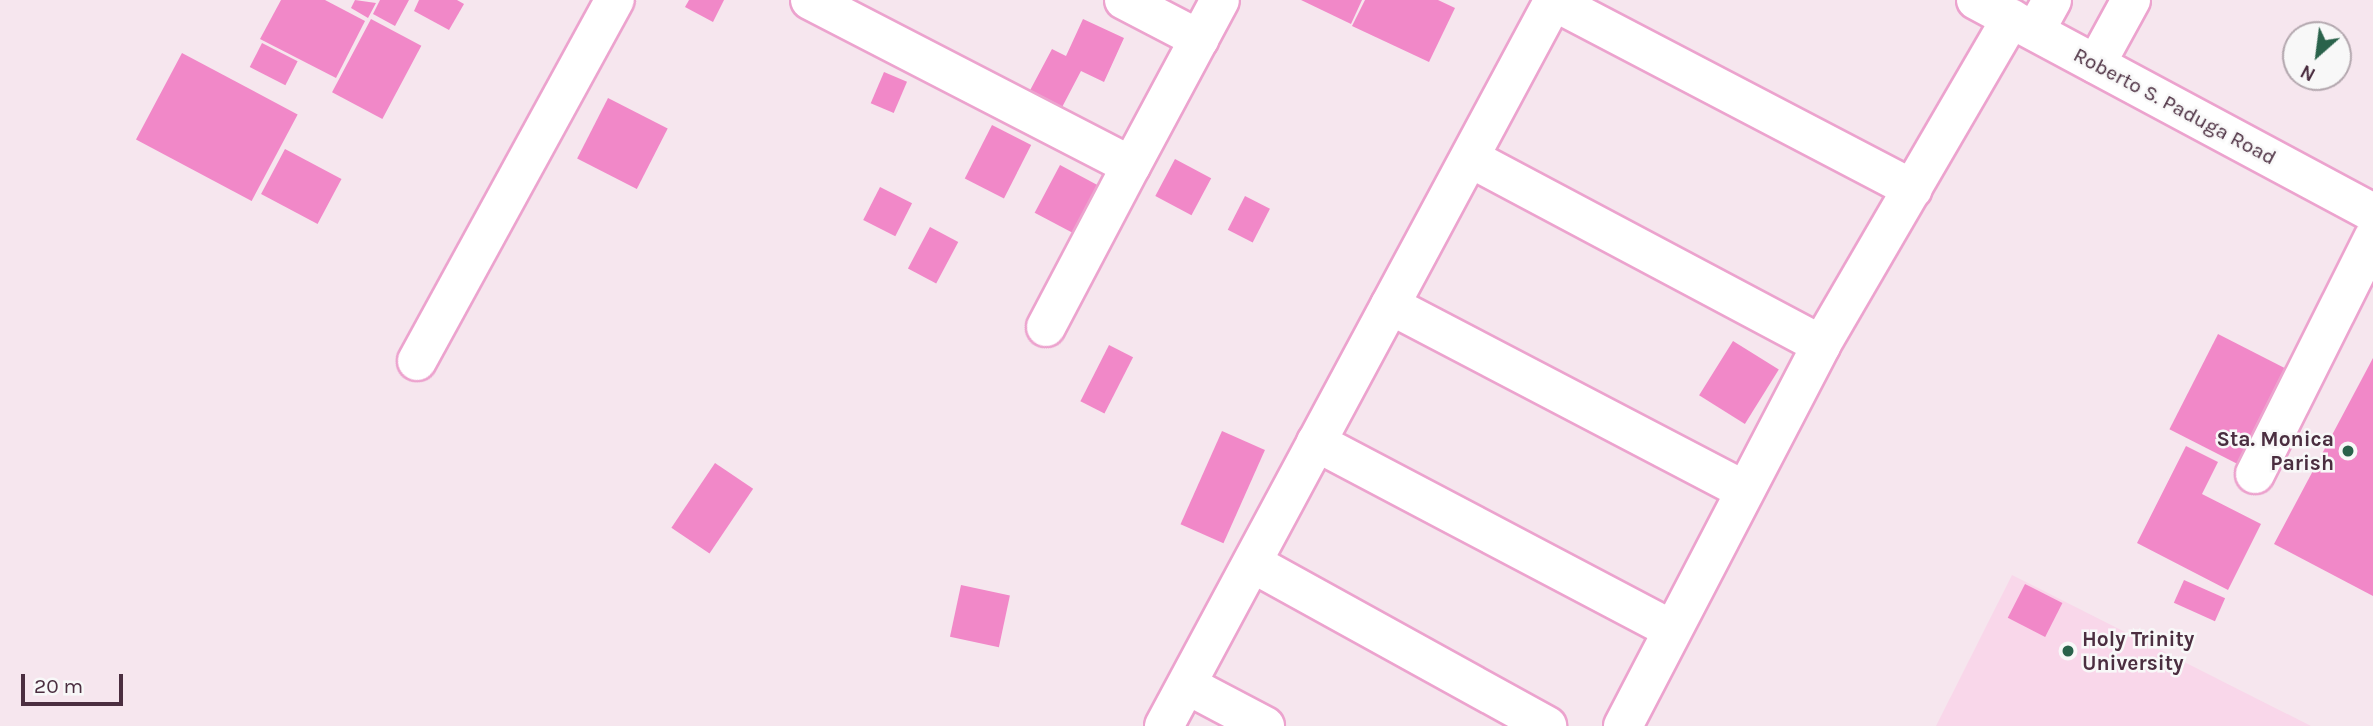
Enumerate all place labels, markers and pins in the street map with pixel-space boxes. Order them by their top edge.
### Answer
place label: Sta. Monica Parish [2217,426,2334,476]
marker: Sta. Monica Parish [2340,443,2356,459]
place label: Holy Trinity University [2082,626,2194,676]
marker: Holy Trinity University [2060,643,2076,659]

